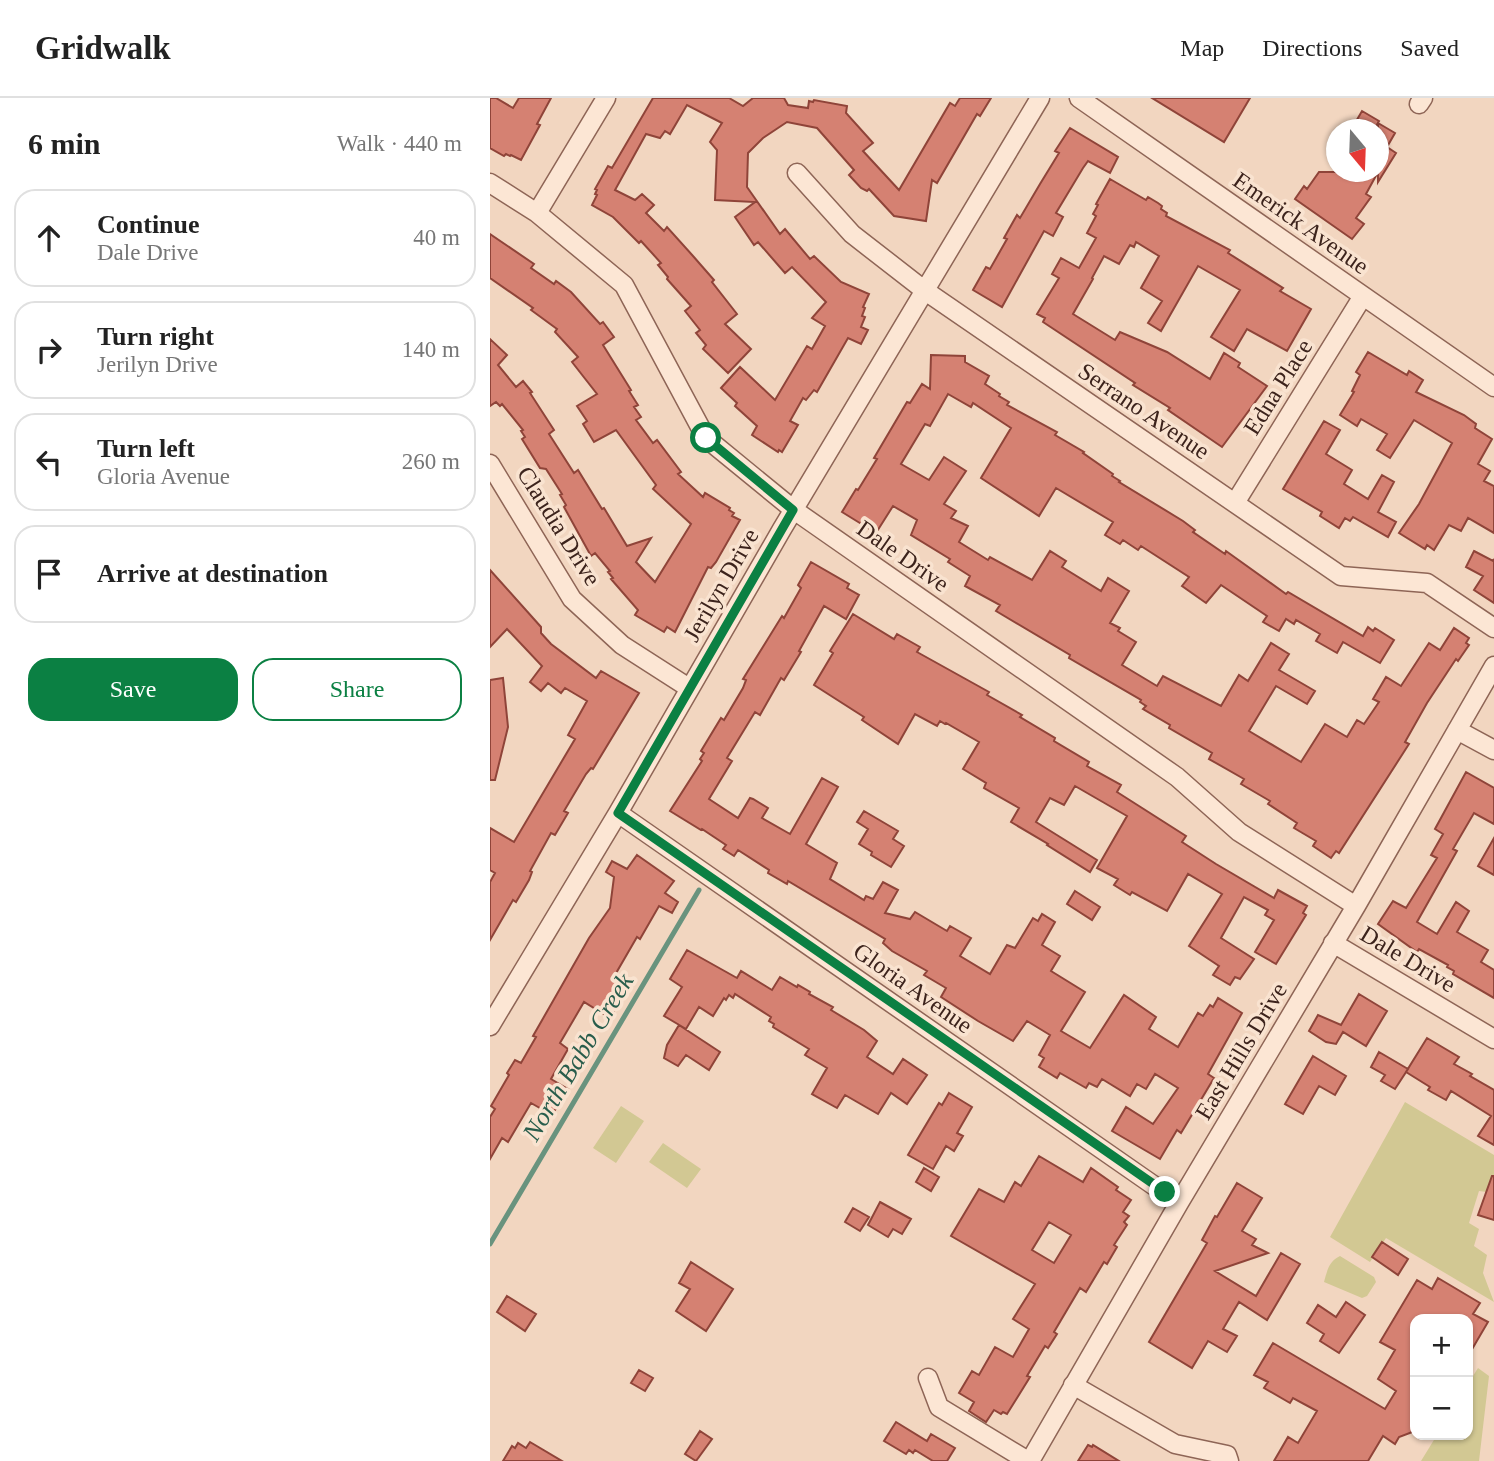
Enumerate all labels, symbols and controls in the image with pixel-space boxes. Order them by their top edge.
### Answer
text: Gridwalk [35,30,171,66]
text: Map [1180,35,1224,61]
text: Directions [1262,35,1362,61]
text: Saved [1400,35,1459,61]
north arrow [1326,119,1389,182]
text: 6 min [28,127,101,160]
text: Walk · 440 m [337,131,462,156]
street label: Emerick Avenue [1228,167,1374,279]
text: Continue [97,210,200,239]
icon: ahead [30,219,68,257]
text: 40 m [413,225,460,250]
text: Dale Drive [97,240,199,265]
text: Turn right [97,322,214,351]
icon: right [30,331,68,369]
street label: Edna Place [1239,335,1317,439]
text: 140 m [402,337,460,362]
text: Jerilyn Drive [97,352,218,377]
street label: Serrano Avenue [1074,358,1214,464]
route start [690,422,721,453]
text: Turn left [97,434,195,463]
icon: left [30,443,68,481]
text: 260 m [402,449,460,474]
street label: Claudia Drive [512,462,606,590]
text: Gloria Avenue [97,464,230,489]
street label: Dale Drive [852,515,954,597]
street label: Jerilyn Drive [678,524,764,646]
icon: arrive [30,555,68,593]
text: Arrive at destination [97,559,328,588]
button: Save [28,658,238,721]
button: Share [252,658,462,721]
street label: Dale Drive [1356,921,1460,997]
street label: Gloria Avenue [849,938,977,1038]
water label: North Babb Creek [516,968,640,1147]
street label: East Hills Drive [1190,978,1292,1124]
route end [1149,1176,1180,1207]
map controls [1410,1314,1473,1440]
button: + [1410,1314,1473,1377]
button: − [1410,1377,1473,1440]

